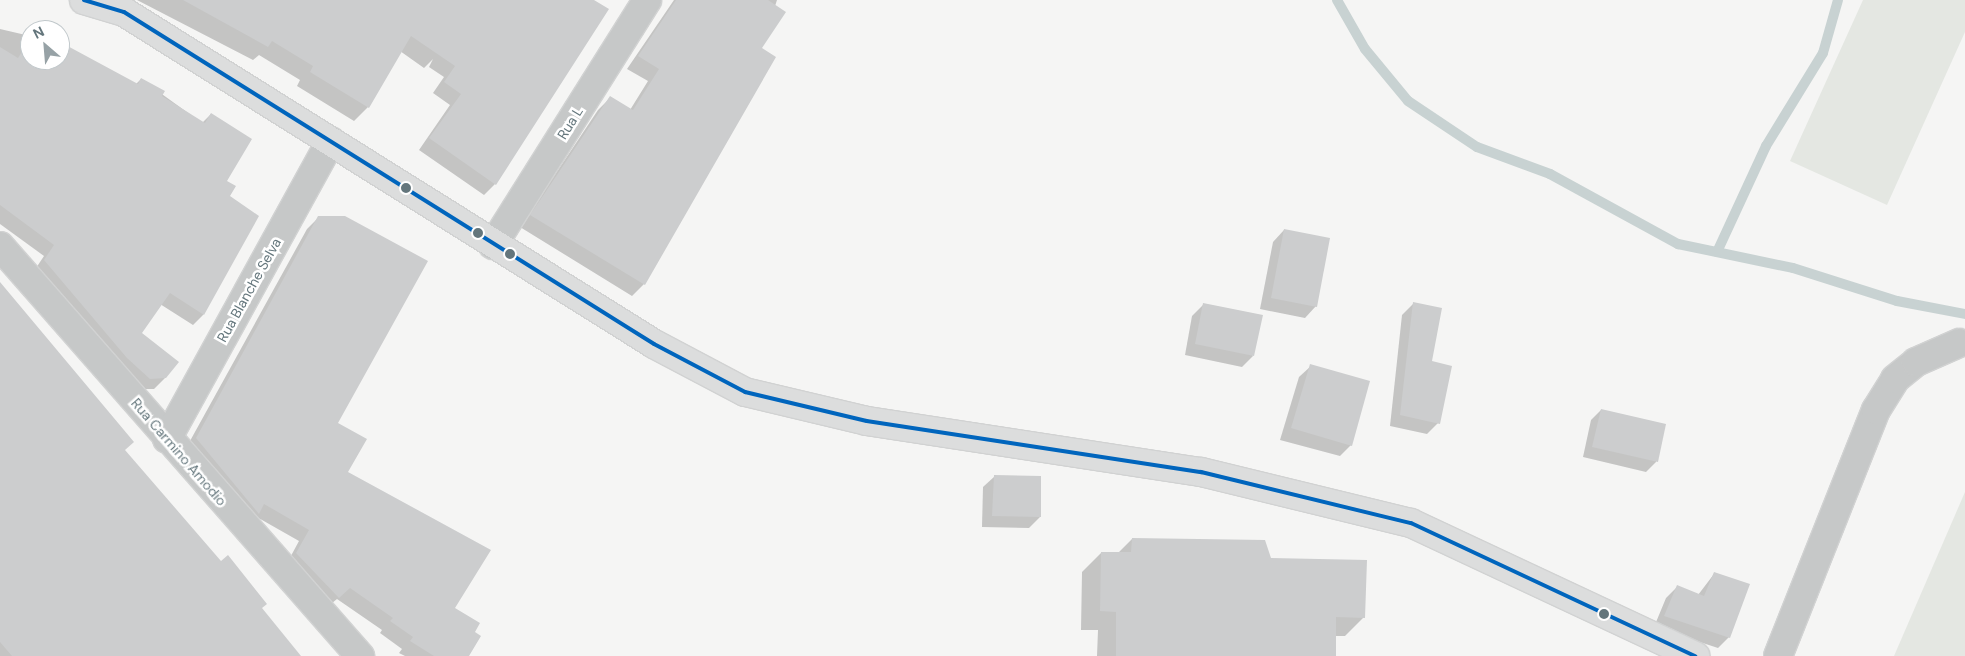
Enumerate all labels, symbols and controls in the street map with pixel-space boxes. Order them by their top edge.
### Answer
north arrow [20,20,70,70]
text: N [30,22,47,43]
street label: Rua L [554,104,586,142]
unlabelled marker [401,183,411,193]
unlabelled marker [473,228,483,238]
street label: Rua Blanche Selva [213,235,285,345]
unlabelled marker [505,249,515,259]
street label: Rua Carmino Amodio [128,395,230,509]
unlabelled marker [1599,609,1609,619]

